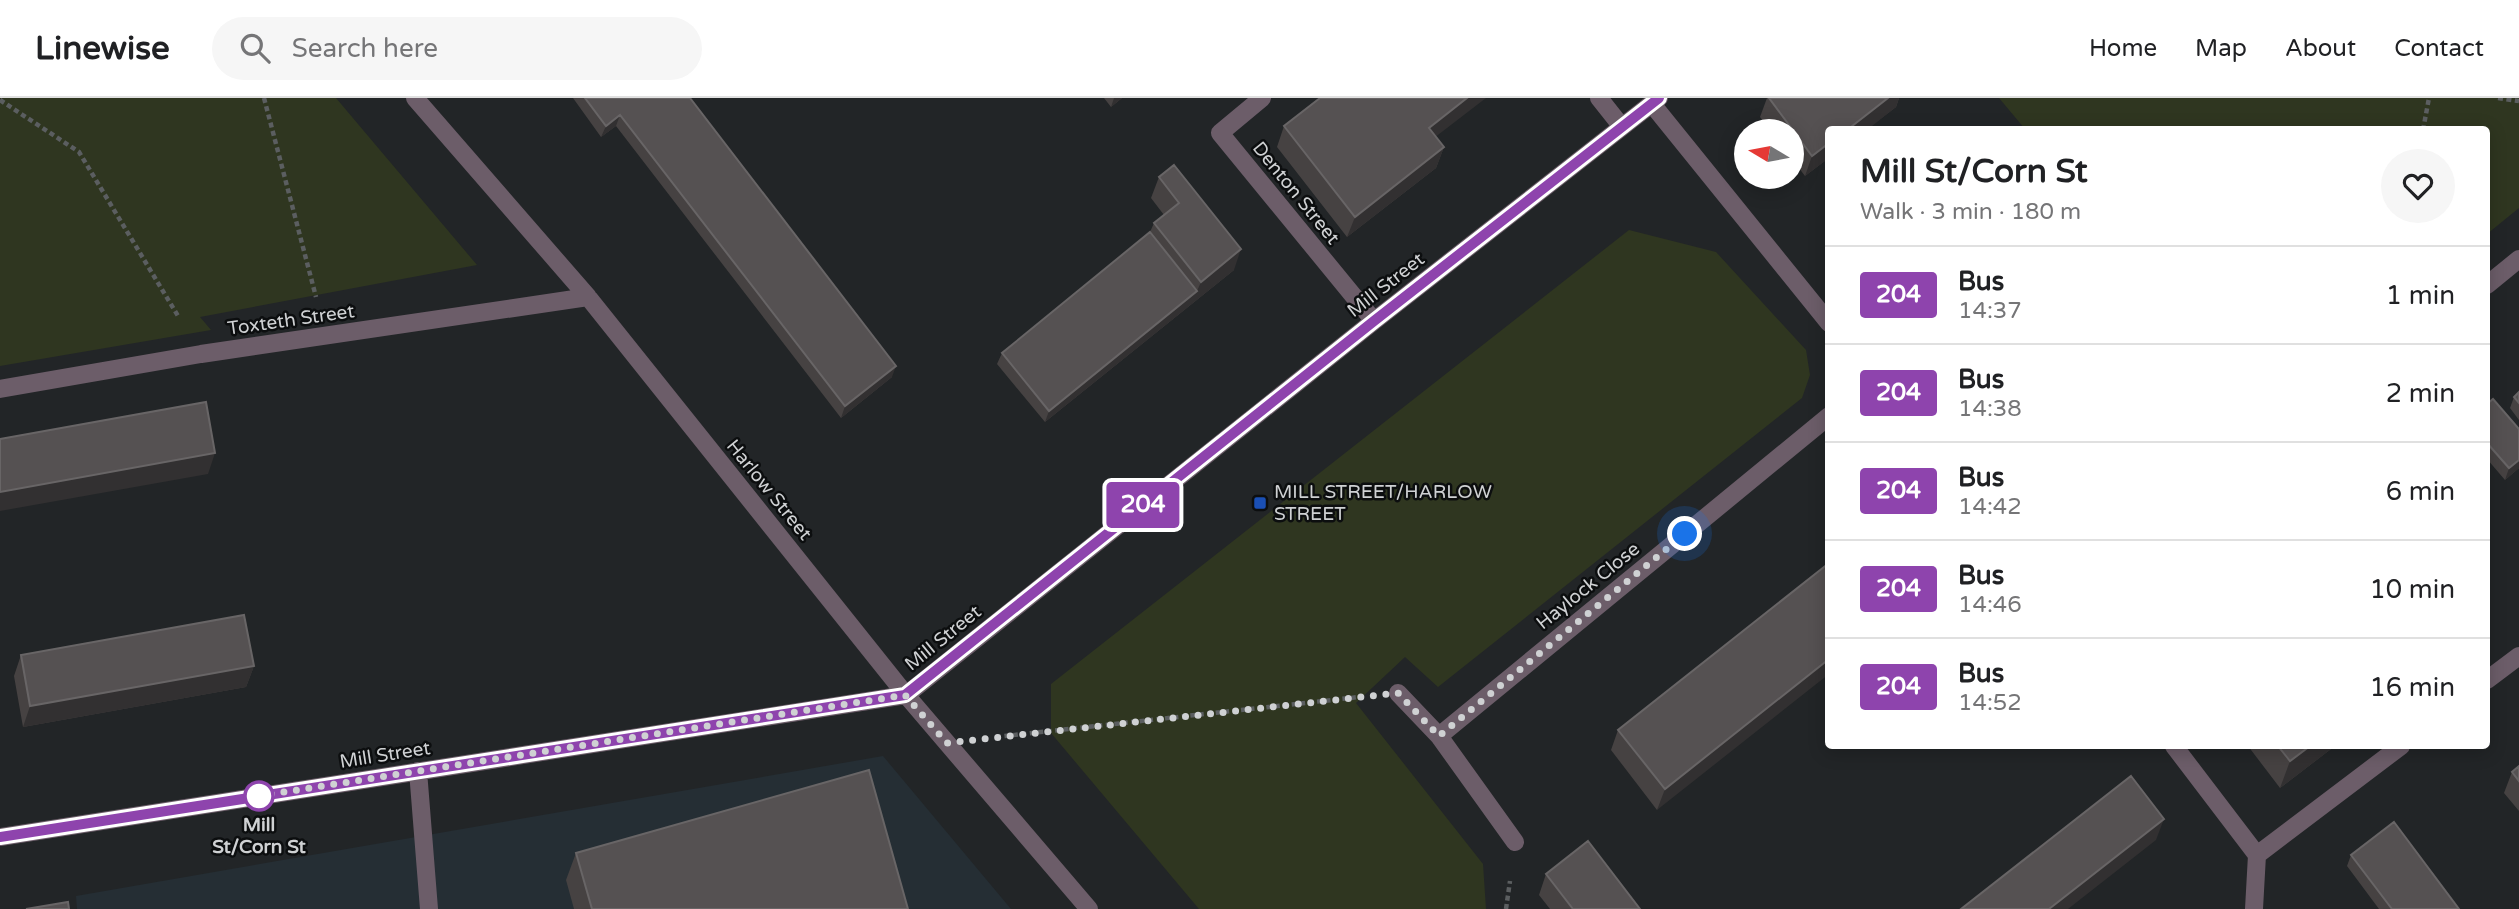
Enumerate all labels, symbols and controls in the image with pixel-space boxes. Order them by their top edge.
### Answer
search box [212,17,702,80]
text: Linewise [35,29,170,68]
icon: search [236,29,274,67]
text: Search here [292,33,438,64]
text: Home [2089,34,2157,63]
text: Map [2195,34,2247,63]
text: About [2285,34,2356,63]
text: Contact [2394,34,2484,63]
north arrow [1734,119,1804,189]
map controls [1734,119,1804,189]
street label: Denton Street [1248,137,1344,249]
button: heart [2381,149,2455,223]
text: Mill St/Corn St [1860,152,2088,191]
text: Walk · 3 min · 180 m [1860,198,2081,226]
street label: Mill Street [1343,248,1429,322]
text: Bus [1958,266,2004,297]
text: 204 [1876,280,1921,309]
text: 1 min [2386,280,2455,311]
text: 14:37 [1958,297,2022,325]
street label: Toxteth Street [226,300,356,340]
text: Bus [1958,364,2004,395]
text: 204 [1876,378,1921,407]
text: 2 min [2386,378,2455,409]
text: 14:38 [1958,395,2022,423]
street label: Harlow Street [722,435,816,545]
text: Bus [1958,462,2004,493]
text: 204 [1876,476,1921,505]
text: 6 min [2386,476,2455,507]
place label: MILL STREET/HARLOW STREET [1274,481,1492,525]
line badge: 204 [1103,482,1183,528]
text: 204 [1120,490,1166,519]
text: 14:42 [1958,493,2022,521]
marker: MILL STREET/HARLOW STREET [1252,495,1268,511]
your location [1667,516,1702,551]
street label: Haylock Close [1532,538,1644,634]
text: Bus [1958,560,2004,591]
text: 204 [1876,574,1921,603]
text: 10 min [2369,574,2455,605]
text: 14:46 [1958,591,2022,619]
street label: Mill Street [900,601,986,675]
text: Bus [1958,658,2004,689]
text: 204 [1876,672,1921,701]
text: 16 min [2369,672,2455,703]
text: 14:52 [1958,689,2022,717]
street label: Mill Street [338,737,432,773]
marker: Mill St/Corn St [244,781,274,811]
place label: Mill St/Corn St [212,814,307,858]

